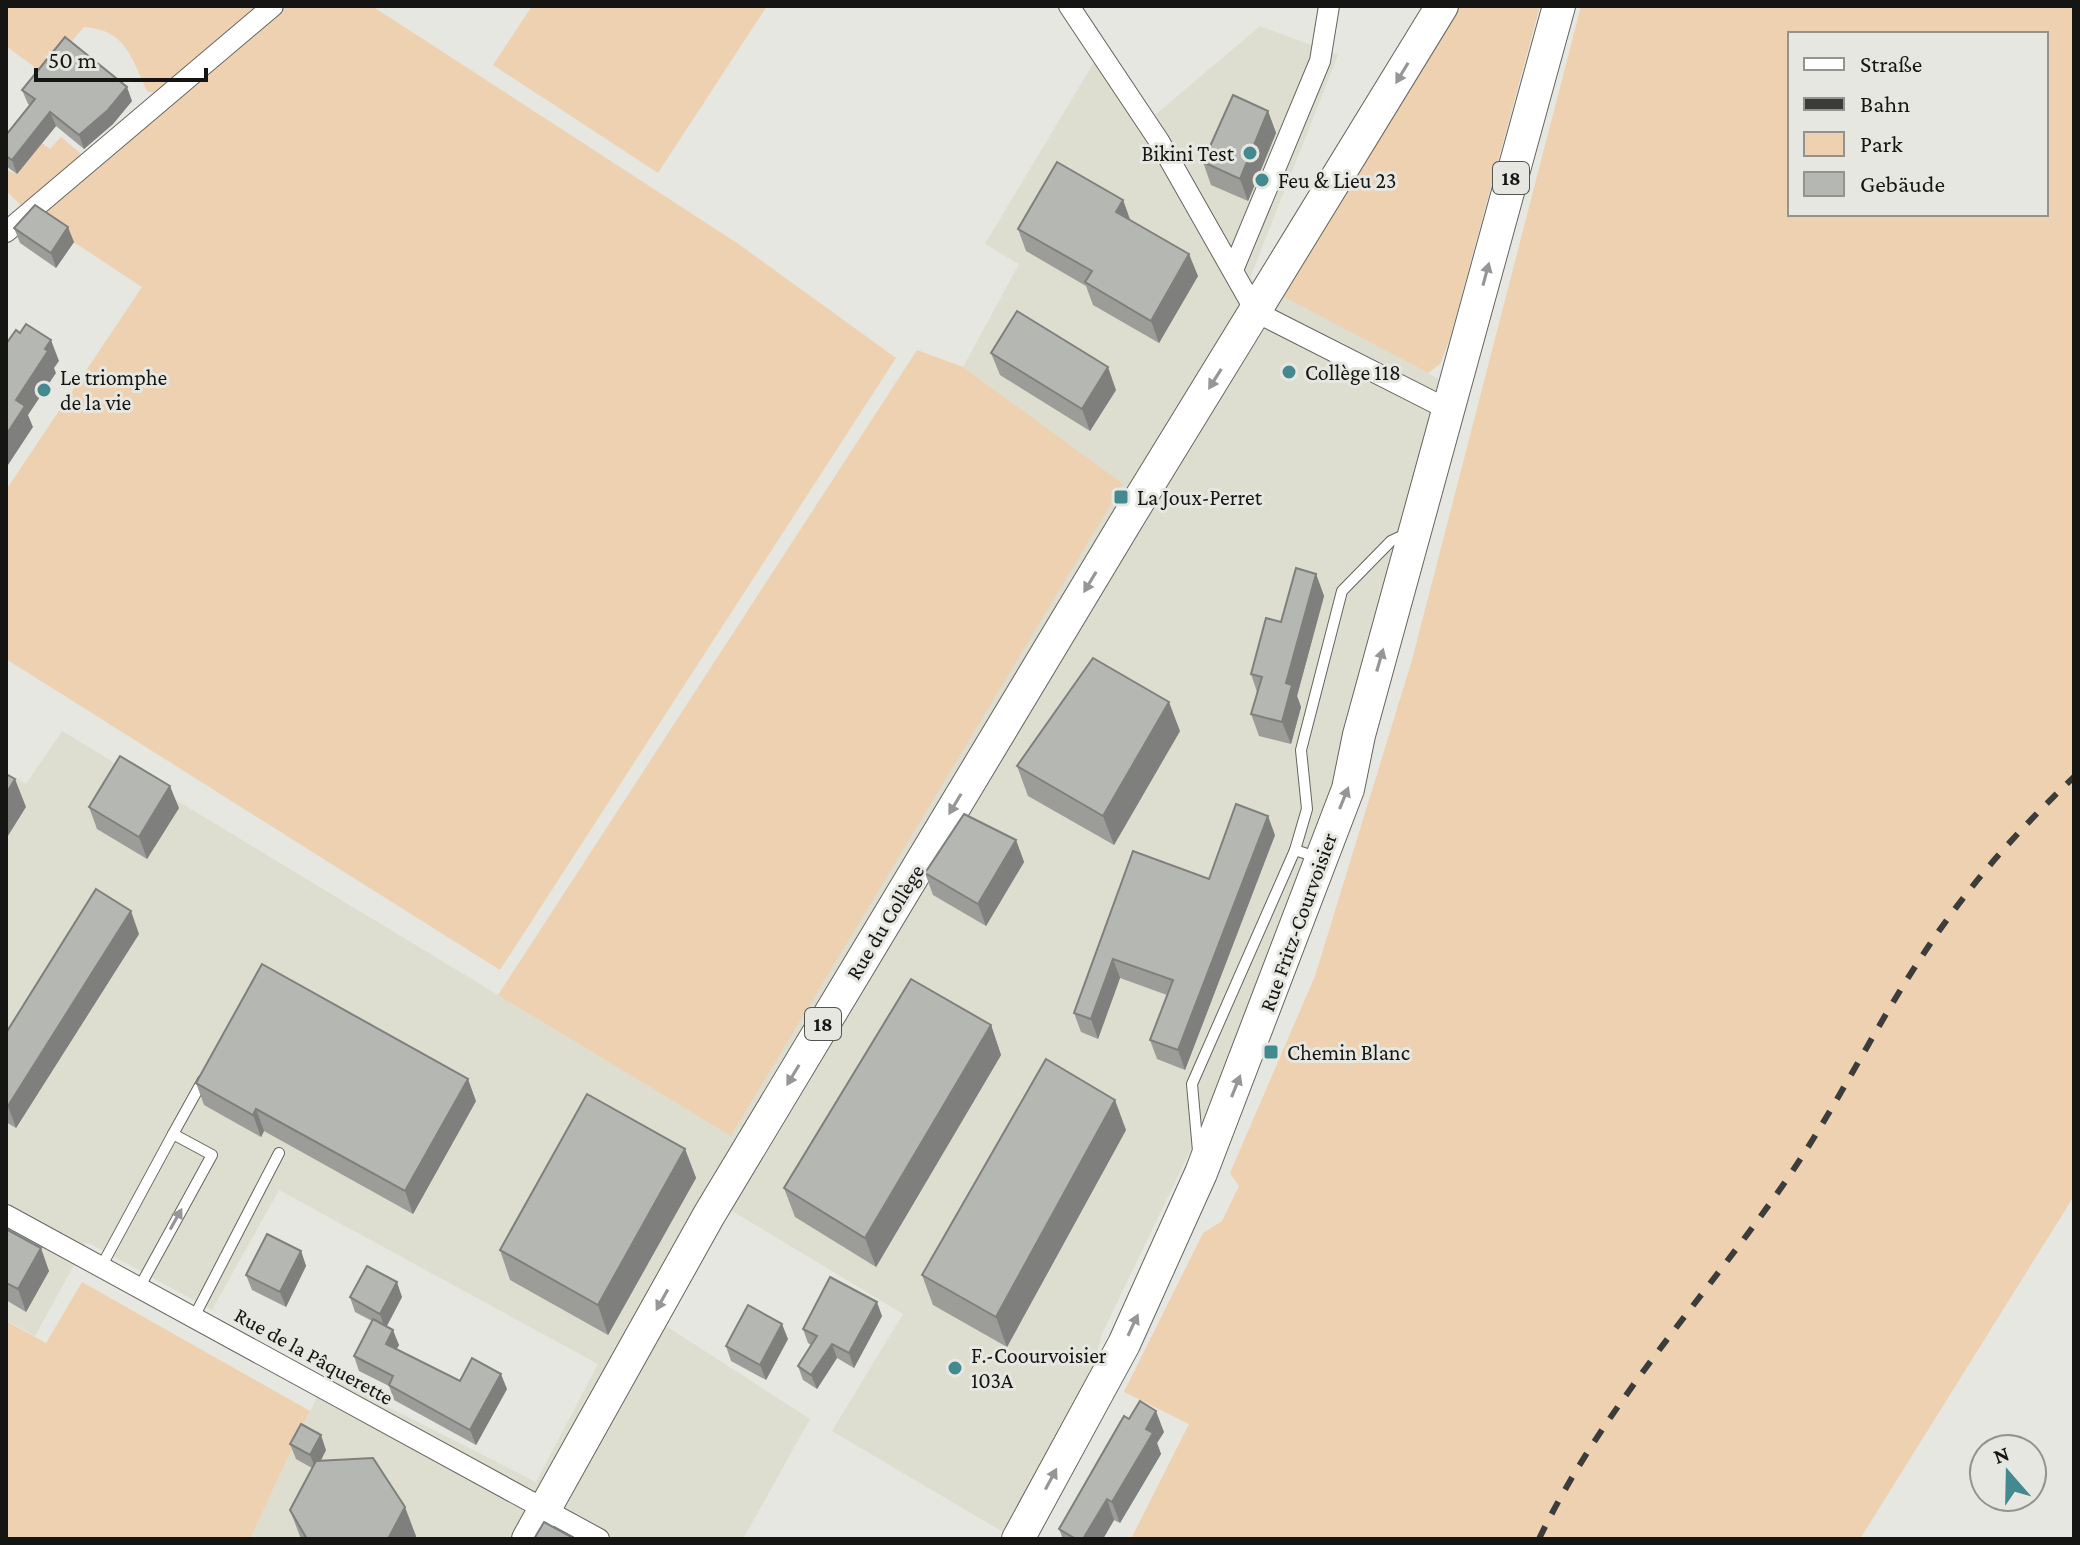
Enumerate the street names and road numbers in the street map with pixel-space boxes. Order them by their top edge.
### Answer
road number: 18 [1493,162,1529,194]
street label: Rue Fritz-Courvoisier [1254,829,1342,1015]
street label: Rue du Collège [841,860,929,984]
road number: 18 [805,1008,841,1040]
street label: Rue de la Pâquerette [230,1302,398,1410]

